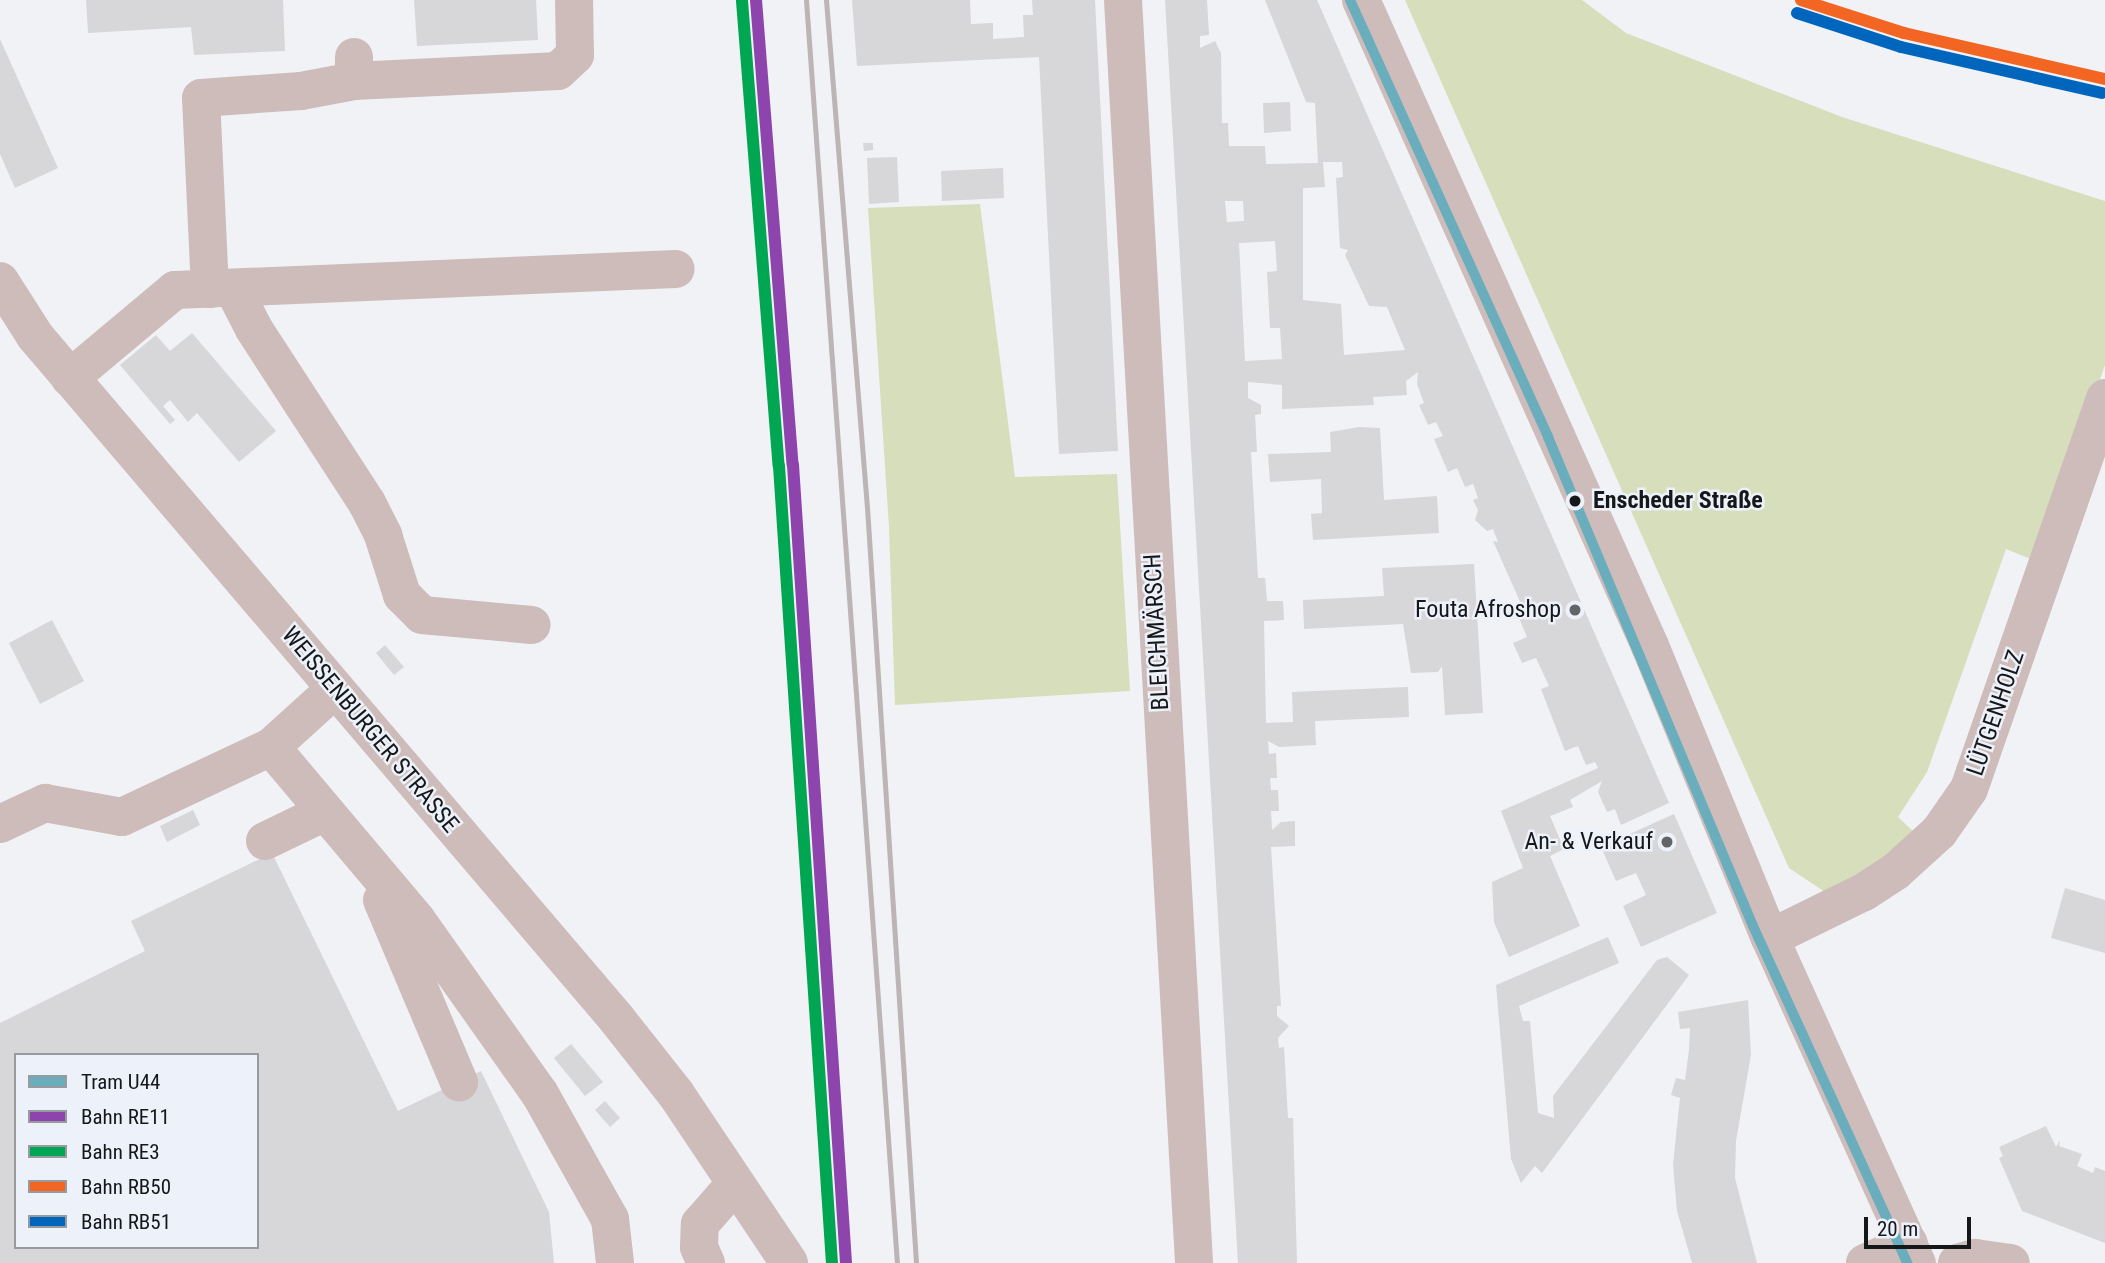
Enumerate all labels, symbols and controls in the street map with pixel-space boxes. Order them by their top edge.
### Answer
place label: Enscheder Straße [1593,487,1763,515]
marker: Enscheder Straße [1563,489,1587,513]
street label: BLEICHMÄRSCH [1139,553,1175,711]
place label: Fouta Afroshop [1415,596,1561,624]
marker: Fouta Afroshop [1567,602,1583,618]
street label: WEISSENBURGER STRASSE [275,621,465,839]
street label: LÜTGENHOLZ [1961,647,2031,779]
place label: An- & Verkauf [1525,828,1653,856]
marker: An- & Verkauf [1659,834,1675,850]
legend [14,1053,259,1249]
text: Tram U44 [81,1070,160,1094]
text: Bahn RE11 [81,1105,170,1129]
text: Bahn RE3 [81,1140,160,1164]
text: Bahn RB50 [81,1175,171,1199]
scale bar [1867,1204,1974,1248]
text: Bahn RB51 [81,1210,171,1234]
text: 20 m [1877,1217,1918,1241]

